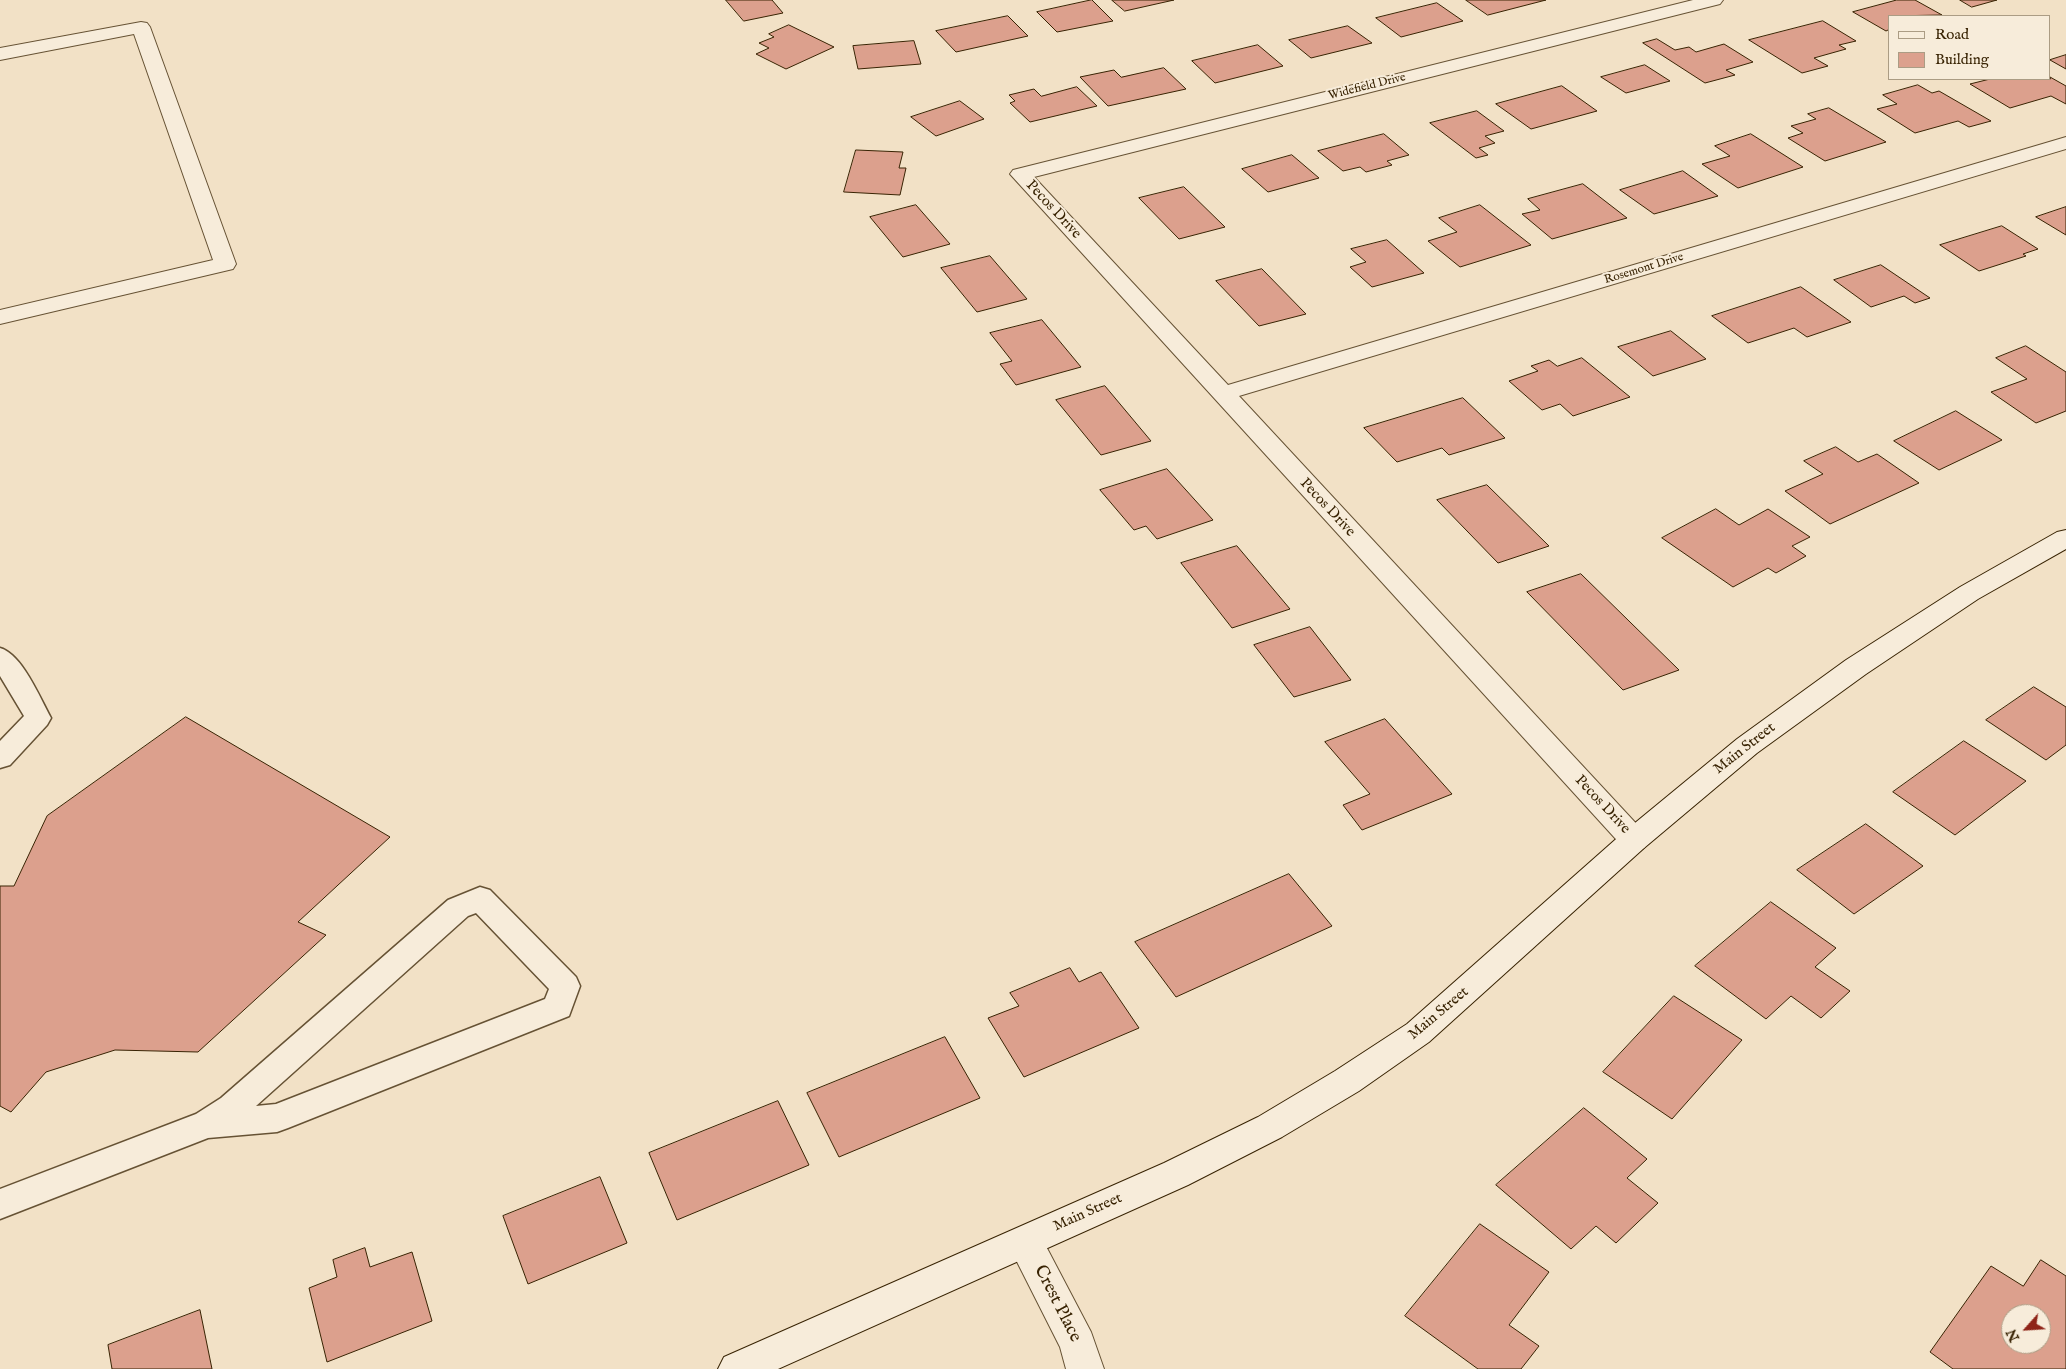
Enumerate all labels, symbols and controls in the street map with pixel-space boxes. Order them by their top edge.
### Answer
legend [1888,15,2051,80]
text: Road [1935,25,1969,44]
text: Building [1935,50,1989,69]
street label: Widefield Drive [1327,70,1407,104]
street label: Pecos Drive [1021,177,1085,243]
street label: Rosemont Drive [1603,250,1685,288]
street label: Pecos Drive [1295,475,1359,541]
street label: Main Street [1711,719,1779,779]
street label: Pecos Drive [1570,772,1634,838]
street label: Main Street [1405,984,1473,1044]
street label: Main Street [1051,1190,1125,1236]
street label: Crest Place [1028,1262,1086,1346]
north arrow [2001,1304,2051,1354]
text: N [2003,1326,2024,1345]

